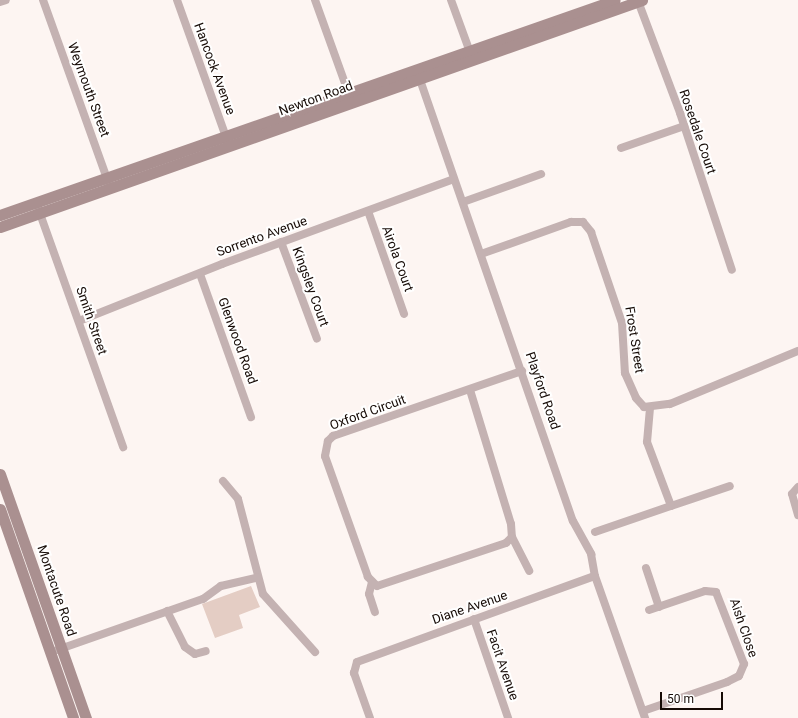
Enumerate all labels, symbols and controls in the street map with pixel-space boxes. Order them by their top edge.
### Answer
street label: Hancock Avenue [190,21,238,117]
street label: Weymouth Street [64,41,112,139]
street label: Newton Road [277,78,355,120]
street label: Rosedale Court [675,88,719,176]
street label: Sorrento Avenue [215,213,309,261]
street label: Airola Court [378,224,416,294]
street label: Kingsley Court [288,245,332,329]
street label: Smith Street [72,285,110,357]
street label: Glenwood Road [214,296,260,386]
street label: Frost Street [621,306,647,374]
street label: Playford Road [521,350,563,432]
street label: Oxford Circuit [328,392,408,434]
street label: Montacute Road [33,543,79,639]
street label: Diane Avenue [430,588,510,628]
street label: Aish Close [726,596,760,660]
street label: Facit Avenue [483,627,521,703]
scale bar [662,684,725,710]
text: 50 m [667,692,694,706]

